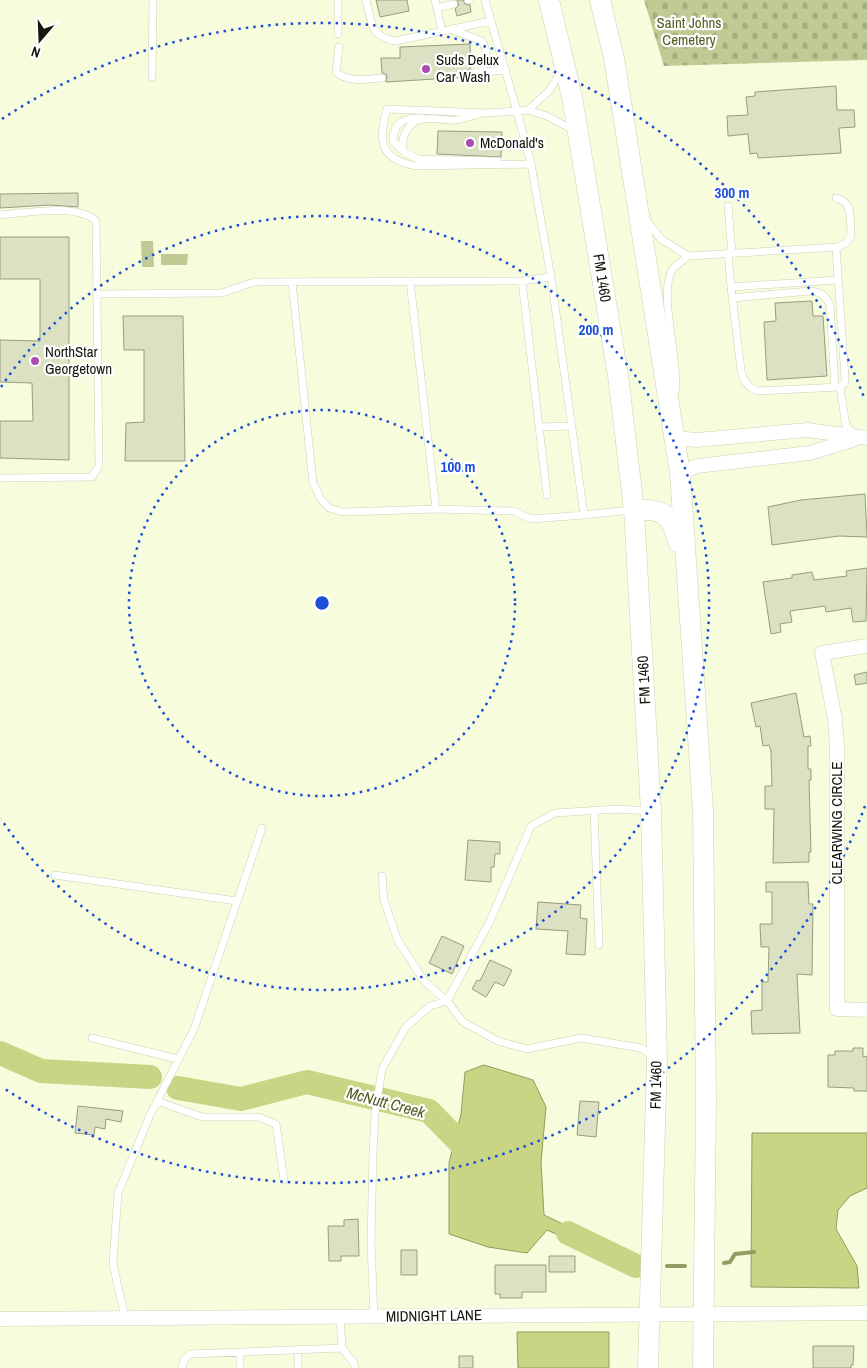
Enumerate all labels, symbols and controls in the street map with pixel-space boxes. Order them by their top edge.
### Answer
park label: Saint Johns Cemetery [657,12,721,50]
north arrow [15,15,65,65]
text: N [29,42,43,62]
place label: Suds Delux Car Wash [436,49,500,87]
marker: Suds Delux Car Wash [420,63,432,75]
place label: McDonald's [480,132,544,153]
marker: McDonald's [464,137,476,149]
text: 300 m [715,182,749,203]
street label: FM 1460 [588,252,617,304]
text: 200 m [579,319,613,340]
place label: NorthStar Georgetown [45,341,112,379]
marker: NorthStar Georgetown [29,355,41,367]
text: 100 m [441,456,475,477]
centre of rings [313,594,331,612]
street label: FM 1460 [632,655,655,705]
street label: CLEARWING CIRCLE [826,762,847,884]
street label: FM 1460 [645,1060,666,1109]
water label: McNutt Creek [344,1081,428,1123]
street label: MIDNIGHT LANE [386,1304,482,1327]

